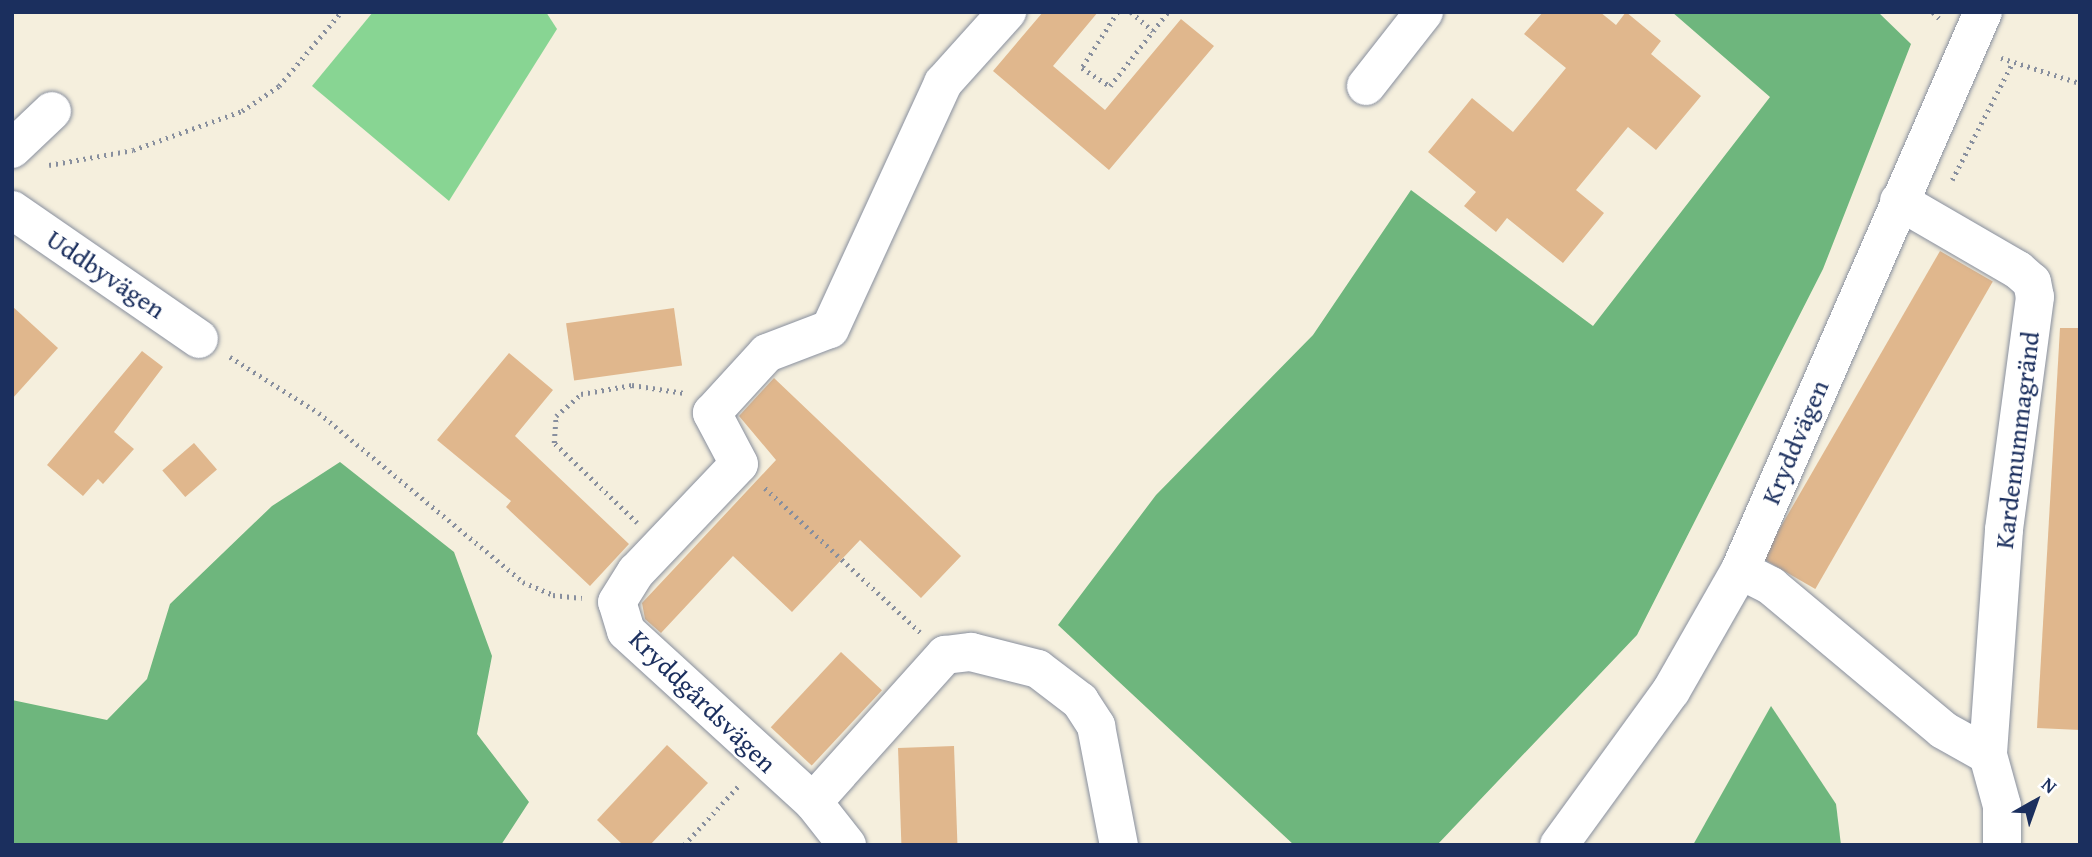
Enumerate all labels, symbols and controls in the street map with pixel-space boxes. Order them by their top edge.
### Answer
street label: Uddbyvägen [41,223,171,325]
street label: Kardemummagränd [1988,330,2046,550]
street label: Kryddvägen [1755,375,1835,509]
street label: Kryddgårdsvägen [623,623,783,779]
north arrow [2001,766,2071,836]
text: N [2036,770,2063,800]

